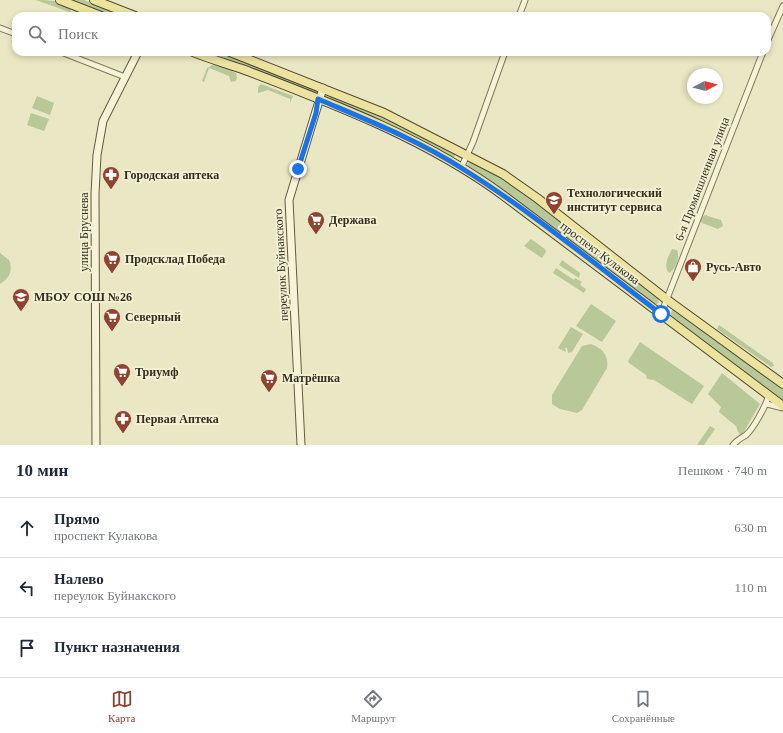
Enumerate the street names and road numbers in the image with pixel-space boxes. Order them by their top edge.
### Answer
street label: 6-я Промышленная улица [672,114,732,243]
street label: улица Бруснева [77,192,91,272]
street label: переулок Буйнакского [271,208,291,322]
street label: проспект Кулакова [558,219,643,288]

